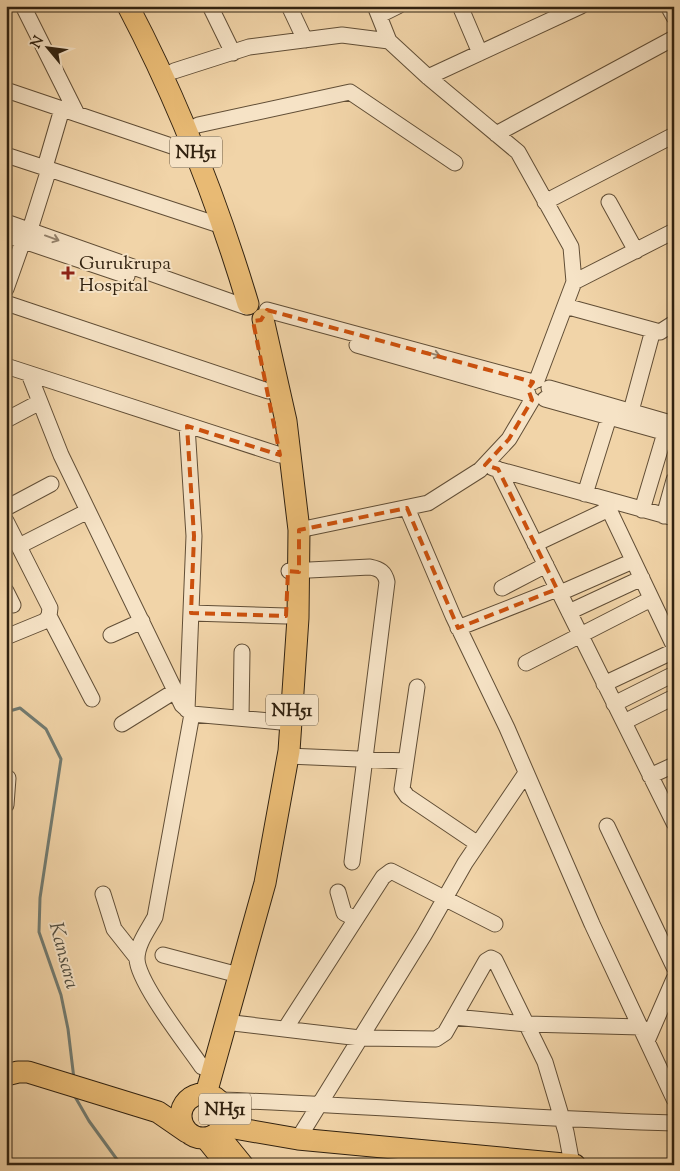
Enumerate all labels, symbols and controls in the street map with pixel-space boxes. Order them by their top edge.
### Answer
north arrow [22,22,72,72]
text: N [27,33,50,52]
road number: NH51 [170,136,222,168]
one-way arrow [44,234,60,243]
place label: Gurukrupa Hospital [79,251,171,300]
marker: Gurukrupa Hospital [61,266,75,280]
one-way arrow [424,350,440,360]
road number: NH51 [266,694,318,726]
water label: Kansara [40,919,85,992]
road number: NH51 [199,1094,251,1124]

